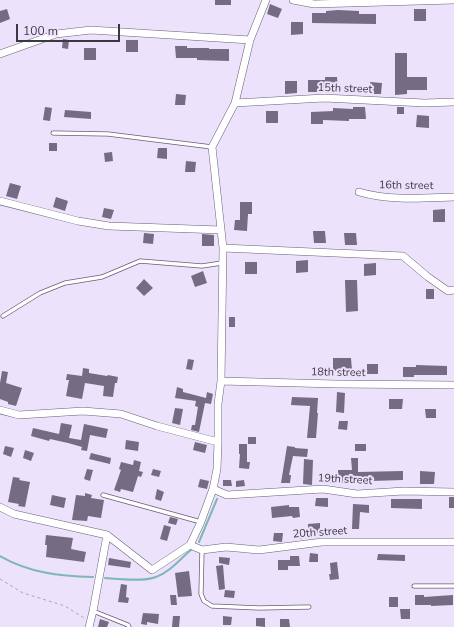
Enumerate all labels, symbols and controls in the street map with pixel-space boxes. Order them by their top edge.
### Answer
scale bar [18,16,122,42]
text: 100 m [23,23,58,39]
street label: 15th street [317,81,373,97]
street label: 16th street [379,179,433,193]
street label: 18th street [311,366,365,380]
street label: 19th street [317,472,373,488]
street label: 20th street [292,525,348,541]

